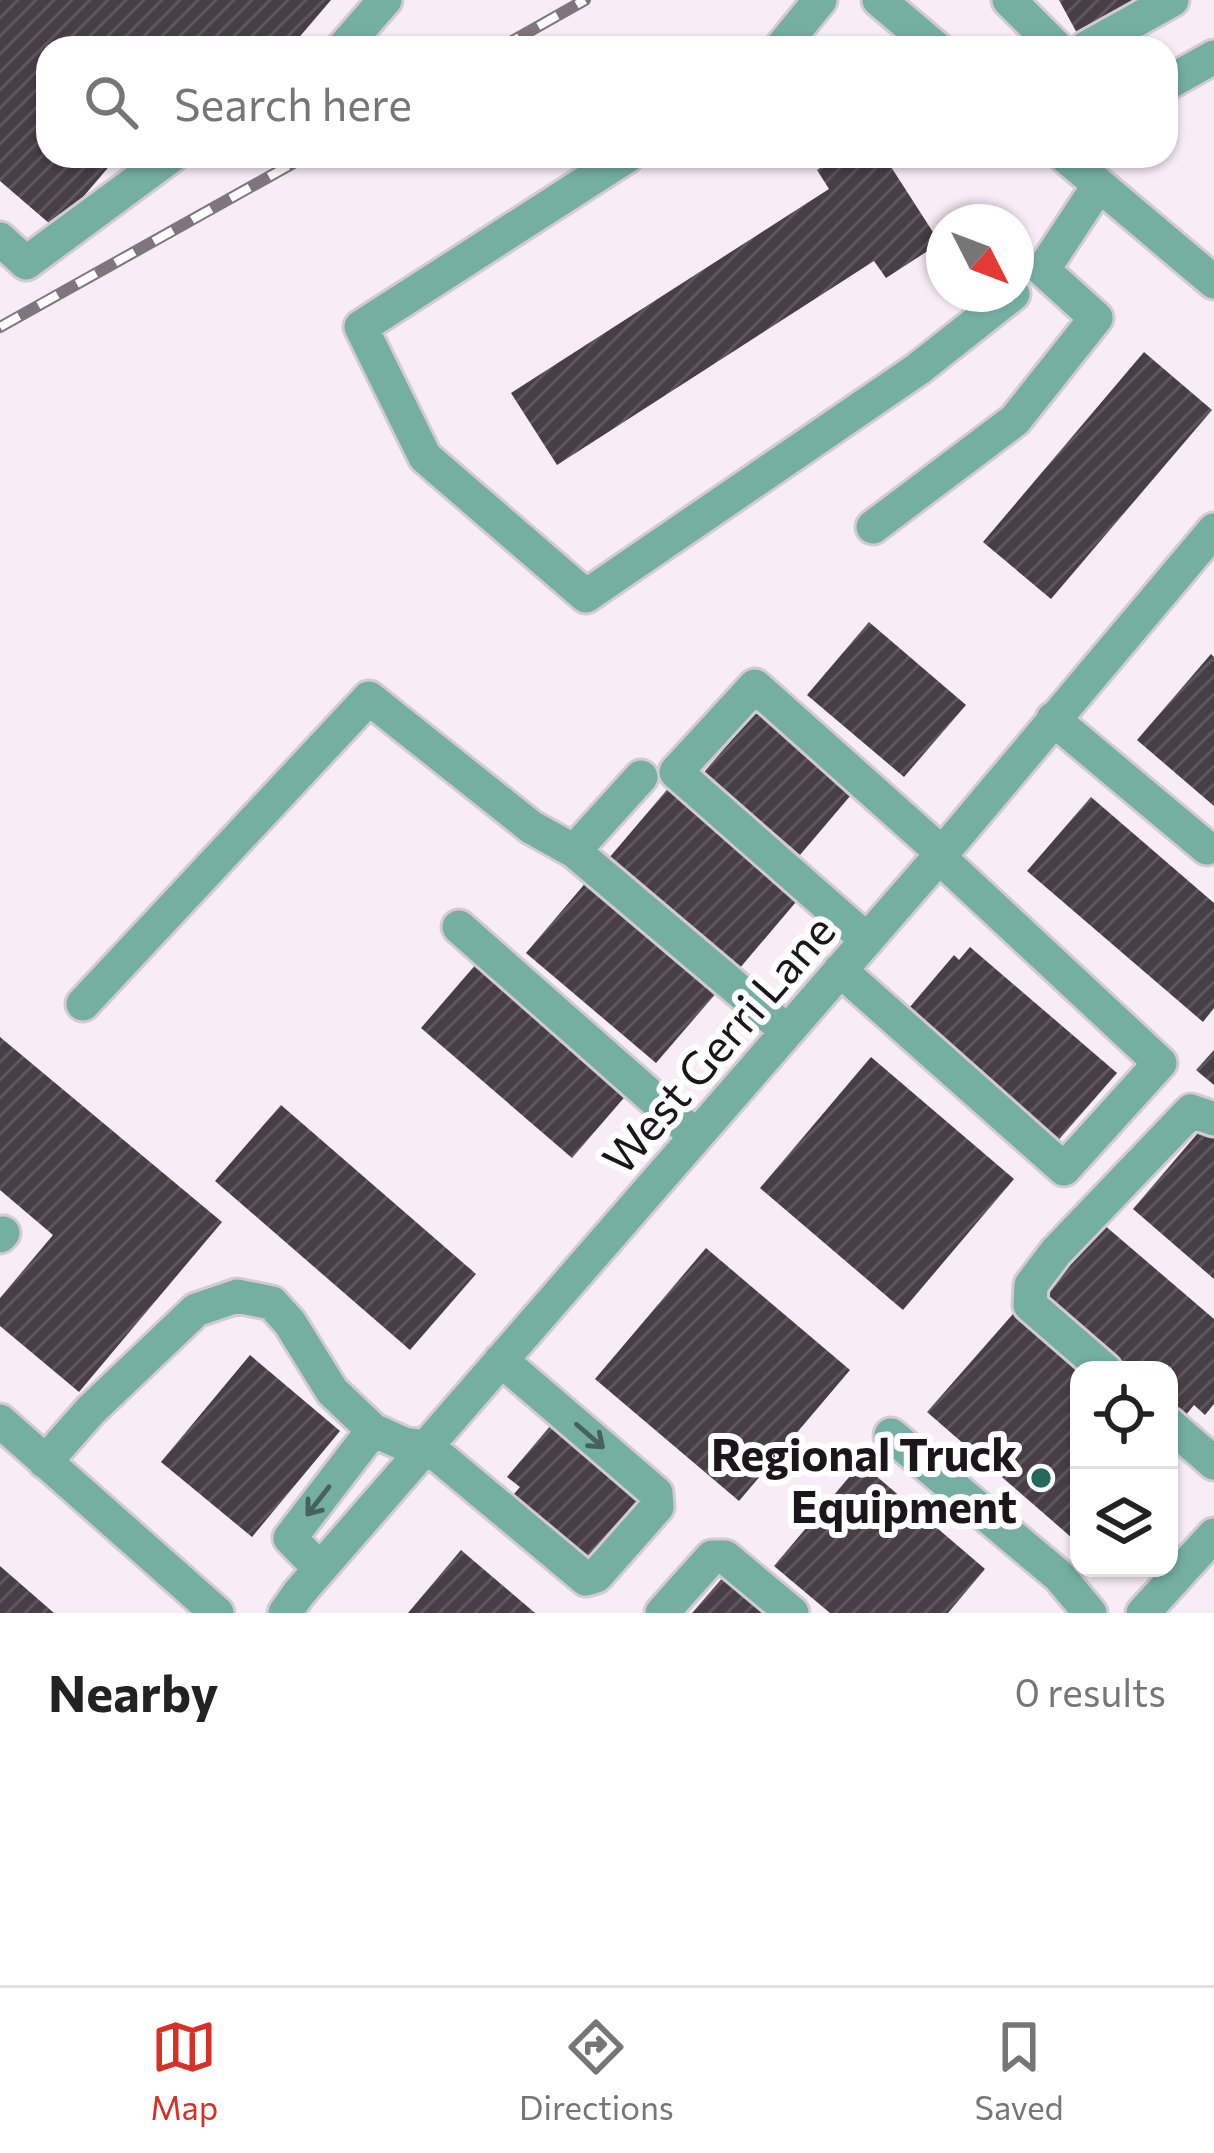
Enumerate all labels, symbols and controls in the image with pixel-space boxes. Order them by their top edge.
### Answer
search box [36,36,1178,168]
icon: search [78,69,144,135]
text: Search here [174,75,412,130]
north arrow [926,204,1034,312]
street label: West Gerri Lane [589,902,845,1184]
map controls [1070,1361,1178,1577]
button: locate [1070,1361,1178,1469]
one-way arrow [574,1422,605,1449]
place label: Regional Truck Equipment [711,1425,1017,1532]
marker: Regional Truck Equipment [1028,1465,1054,1491]
button: layers [1070,1469,1178,1577]
one-way arrow [305,1484,332,1516]
text: Nearby [48,1660,218,1723]
text: 0 results [1014,1667,1166,1715]
tab: Map [150,2014,218,2127]
tab: Directions [519,2014,674,2127]
tab: Saved [975,2014,1064,2127]

